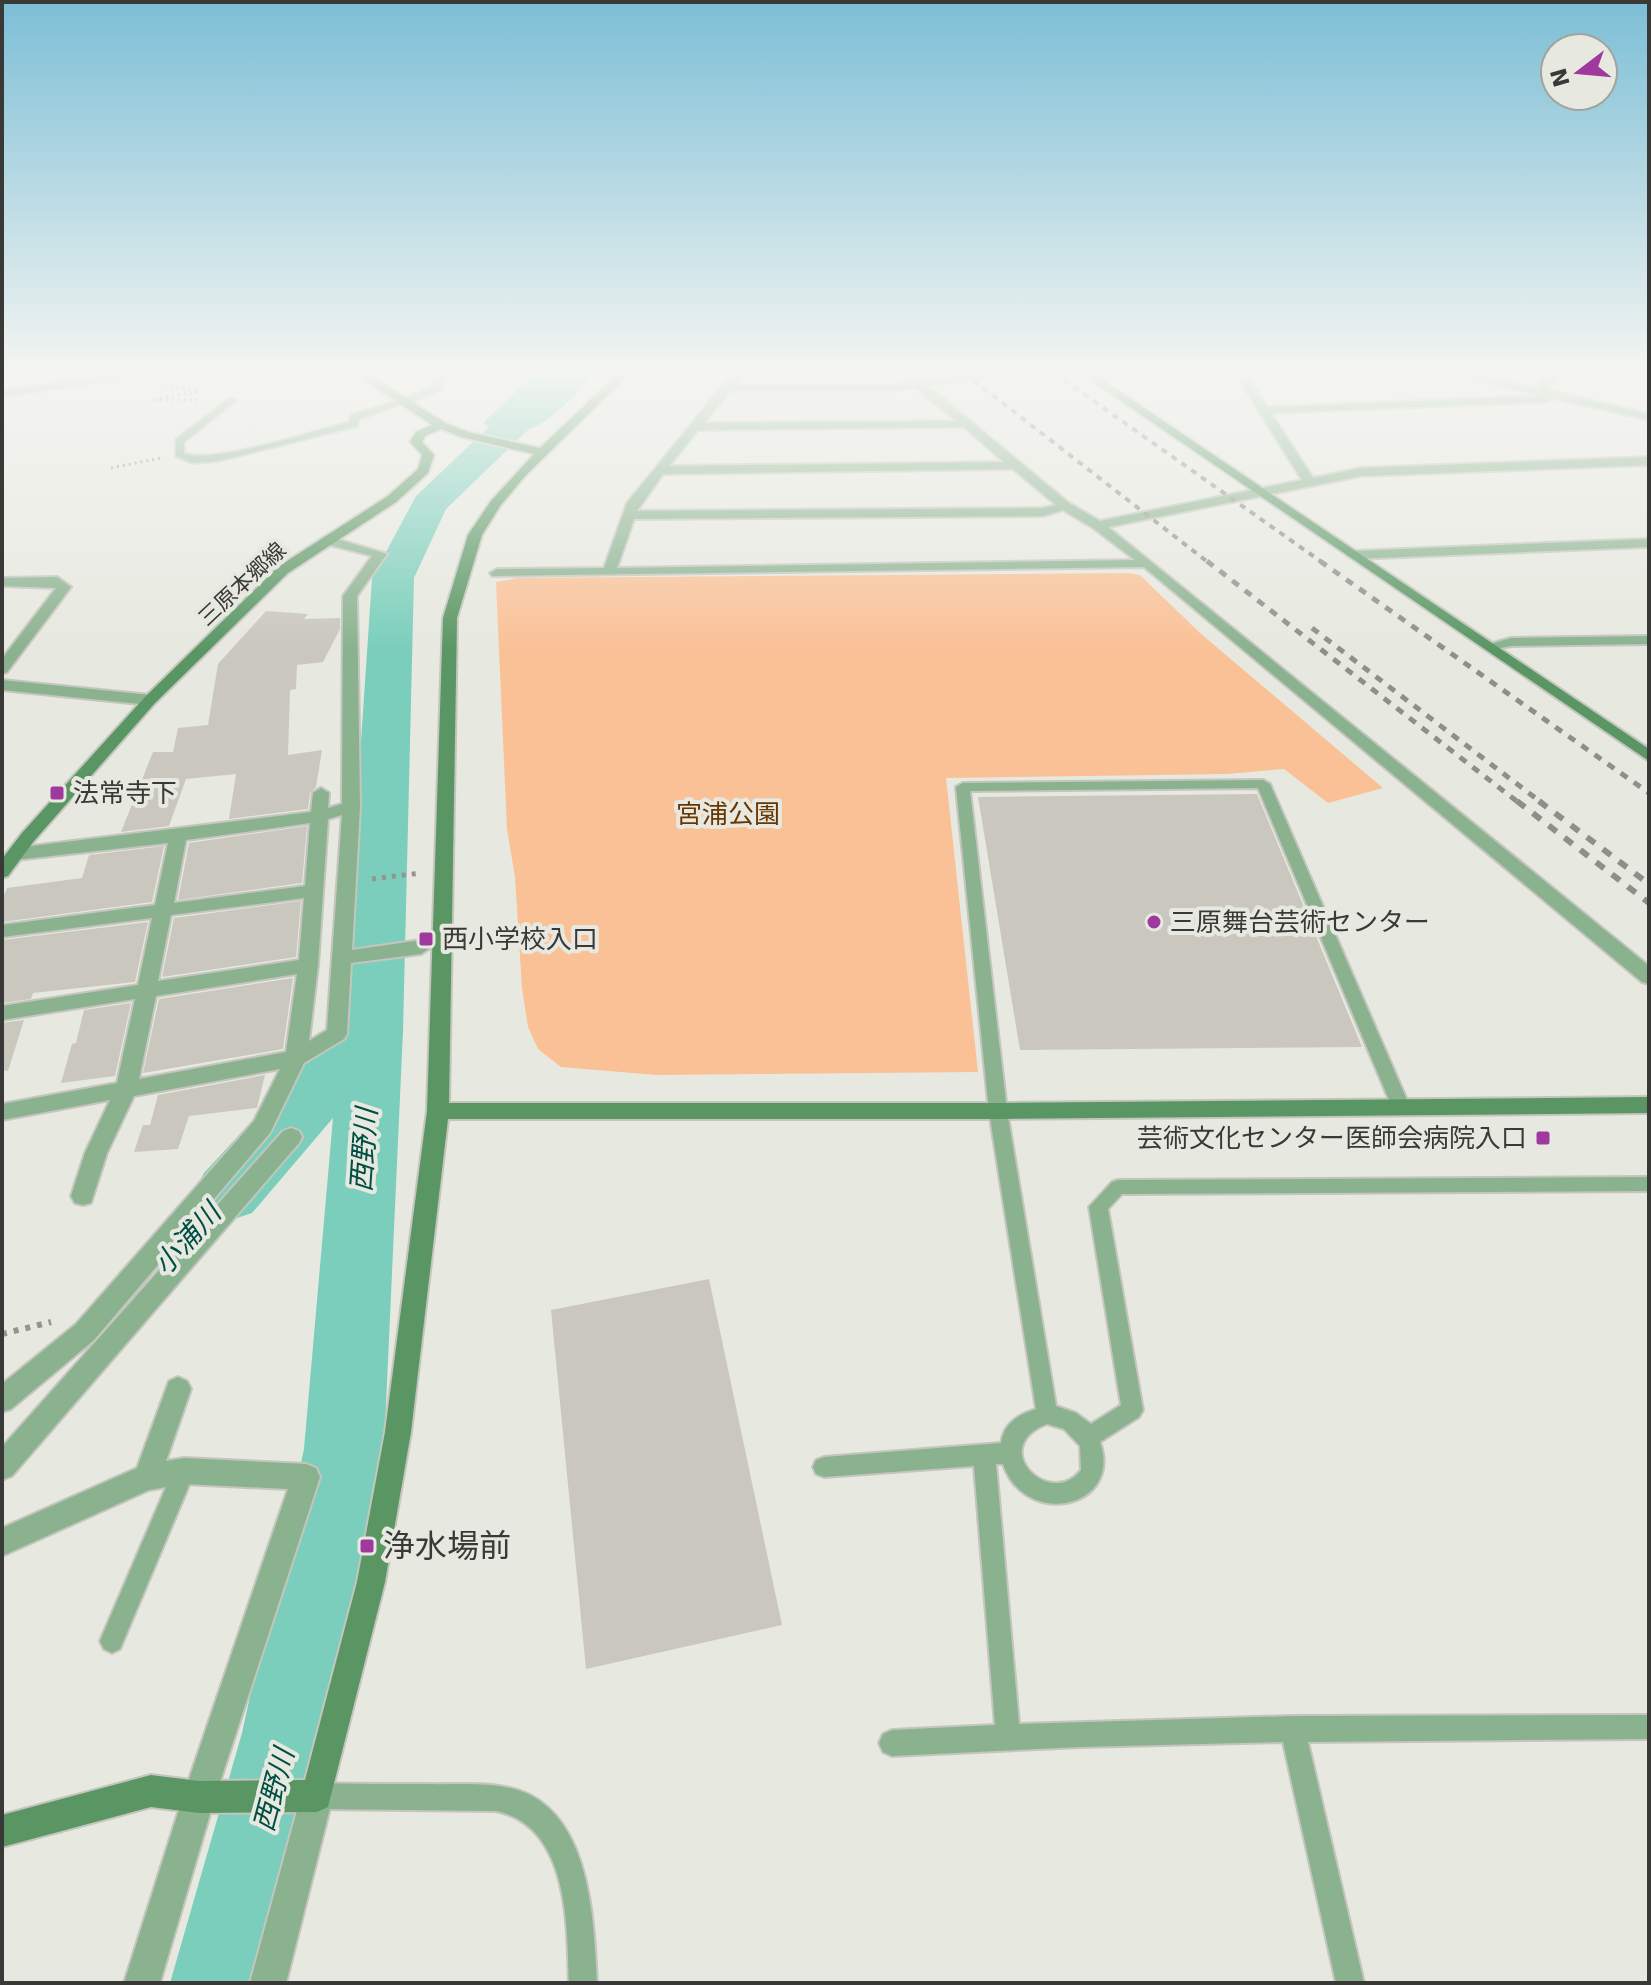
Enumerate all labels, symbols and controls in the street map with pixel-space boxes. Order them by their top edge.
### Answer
north arrow [1539,32,1619,112]
text: N [1546,65,1575,90]
street label: 三原本郷線 [193,537,291,631]
place label: 法常寺下 [73,778,177,808]
marker: 法常寺下 [48,784,66,802]
park label: 宮浦公園 [676,799,780,829]
place label: 三原舞台芸術センター [1170,907,1430,937]
marker: 三原舞台芸術センター [1145,913,1163,931]
place label: 西小学校入口 [442,924,598,954]
marker: 西小学校入口 [417,930,435,948]
water label: 西野川 [345,1104,384,1193]
place label: 芸術文化センター医師会病院入口 [1137,1123,1527,1153]
marker: 芸術文化センター医師会病院入口 [1534,1129,1552,1147]
water label: 小浦川 [147,1195,229,1281]
place label: 浄水場前 [383,1527,511,1565]
marker: 浄水場前 [358,1537,376,1555]
water label: 西野川 [247,1742,302,1835]

